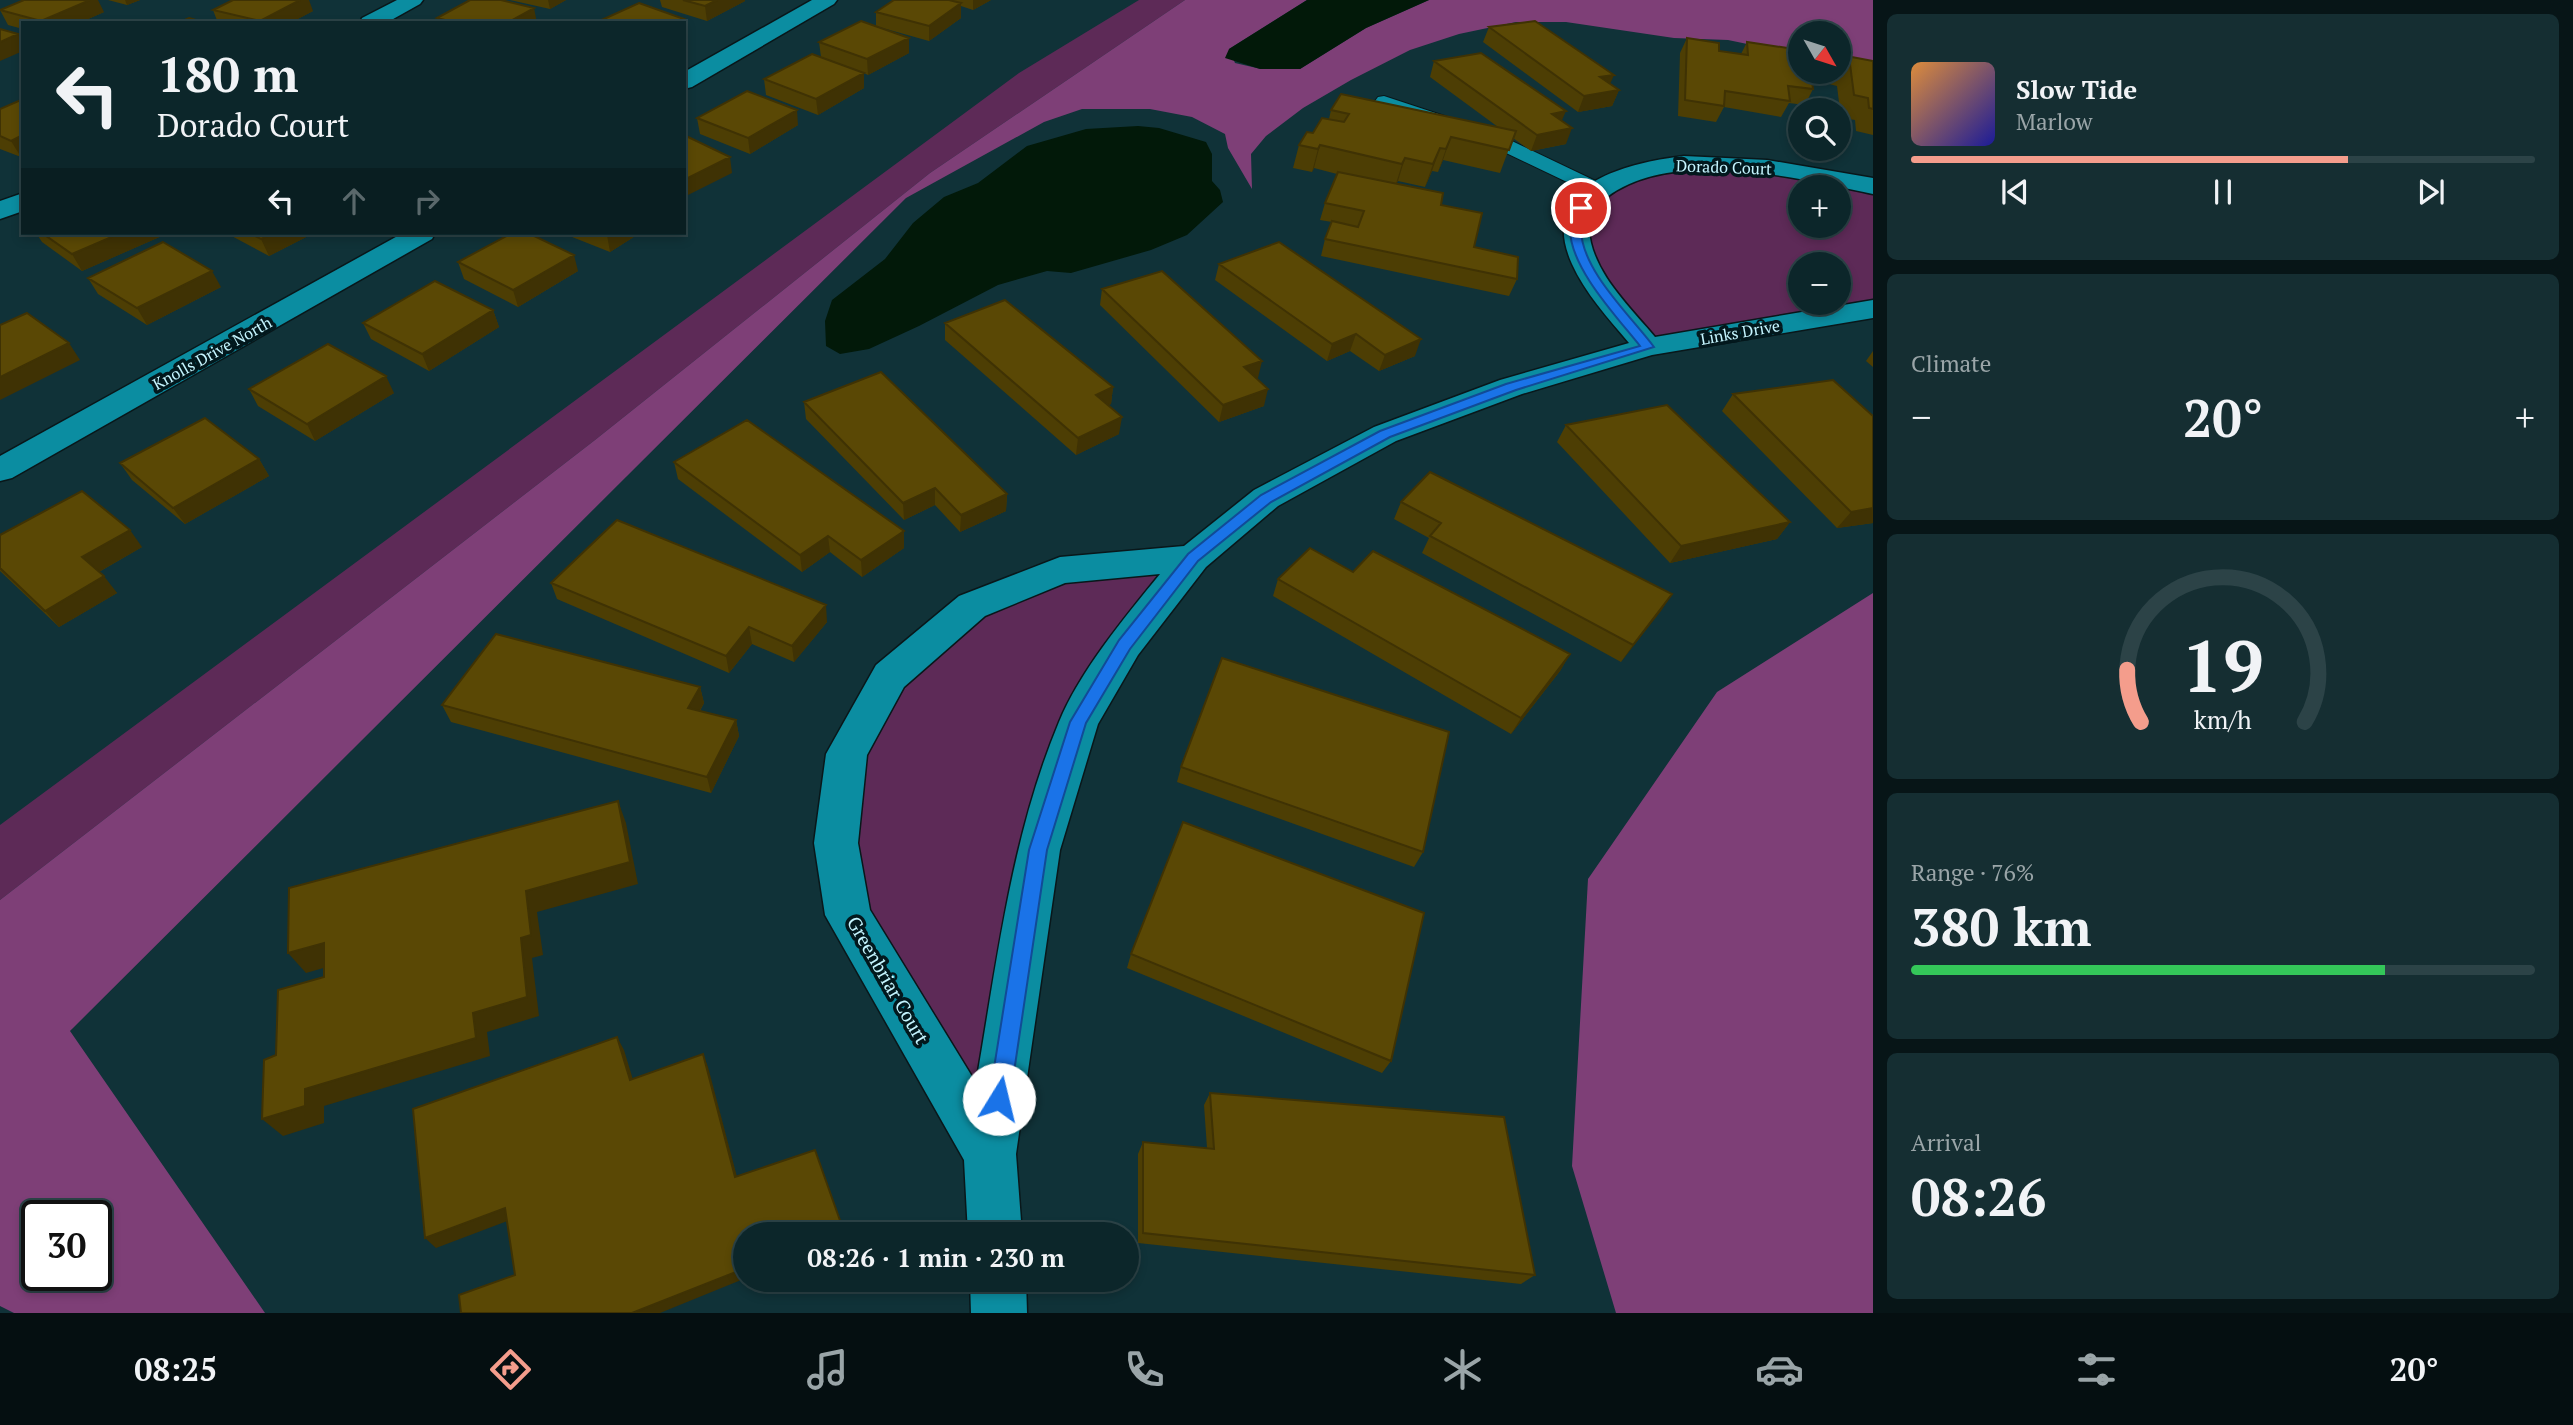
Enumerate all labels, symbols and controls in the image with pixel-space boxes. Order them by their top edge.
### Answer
north arrow [1788,21,1852,84]
map controls [1788,21,1851,315]
text: 180 m [157,41,299,106]
icon: left [42,49,133,140]
text: Slow Tide [2016,72,2137,106]
button: search [1788,98,1851,161]
text: Dorado Court [157,104,349,146]
text: Marlow [2016,106,2093,137]
street label: Dorado Court [1676,154,1772,180]
icon: previous [1996,173,2034,211]
icon: pause [2204,173,2242,211]
icon: next [2412,173,2450,211]
button: + [1788,175,1851,238]
pin [1551,178,1611,238]
icon: left [262,182,300,220]
icon: ahead [335,182,373,220]
icon: right [408,182,446,220]
icon: arrive [1562,189,1600,227]
button: − [1788,252,1851,315]
street label: Knolls Drive North [148,311,276,395]
street label: Links Drive [1699,314,1781,350]
text: Climate [1911,348,1991,379]
text: 20° [2183,383,2263,452]
text: − [1911,392,1931,442]
text: + [2515,392,2535,442]
text: 19 [2182,617,2264,714]
text: km/h [2194,703,2252,736]
text: Range · 76% [1911,857,2034,888]
text: 380 km [1911,892,2092,961]
street label: Greenbriar Court [842,911,935,1048]
position arrow [962,1062,1036,1136]
text: Arrival [1911,1127,1982,1158]
text: 08:26 [1911,1162,2046,1231]
speed limit sign: 30 [21,1200,112,1291]
text: 08:26 · 1 min · 230 m [807,1240,1065,1274]
icon: directions [486,1345,535,1394]
icon: music [803,1345,852,1394]
icon: phone [1120,1345,1169,1394]
icon: climate [1438,1345,1487,1394]
icon: car [1755,1345,1804,1394]
icon: filters [2072,1345,2121,1394]
text: 08:25 [134,1348,217,1390]
text: 20° [2389,1348,2439,1390]

